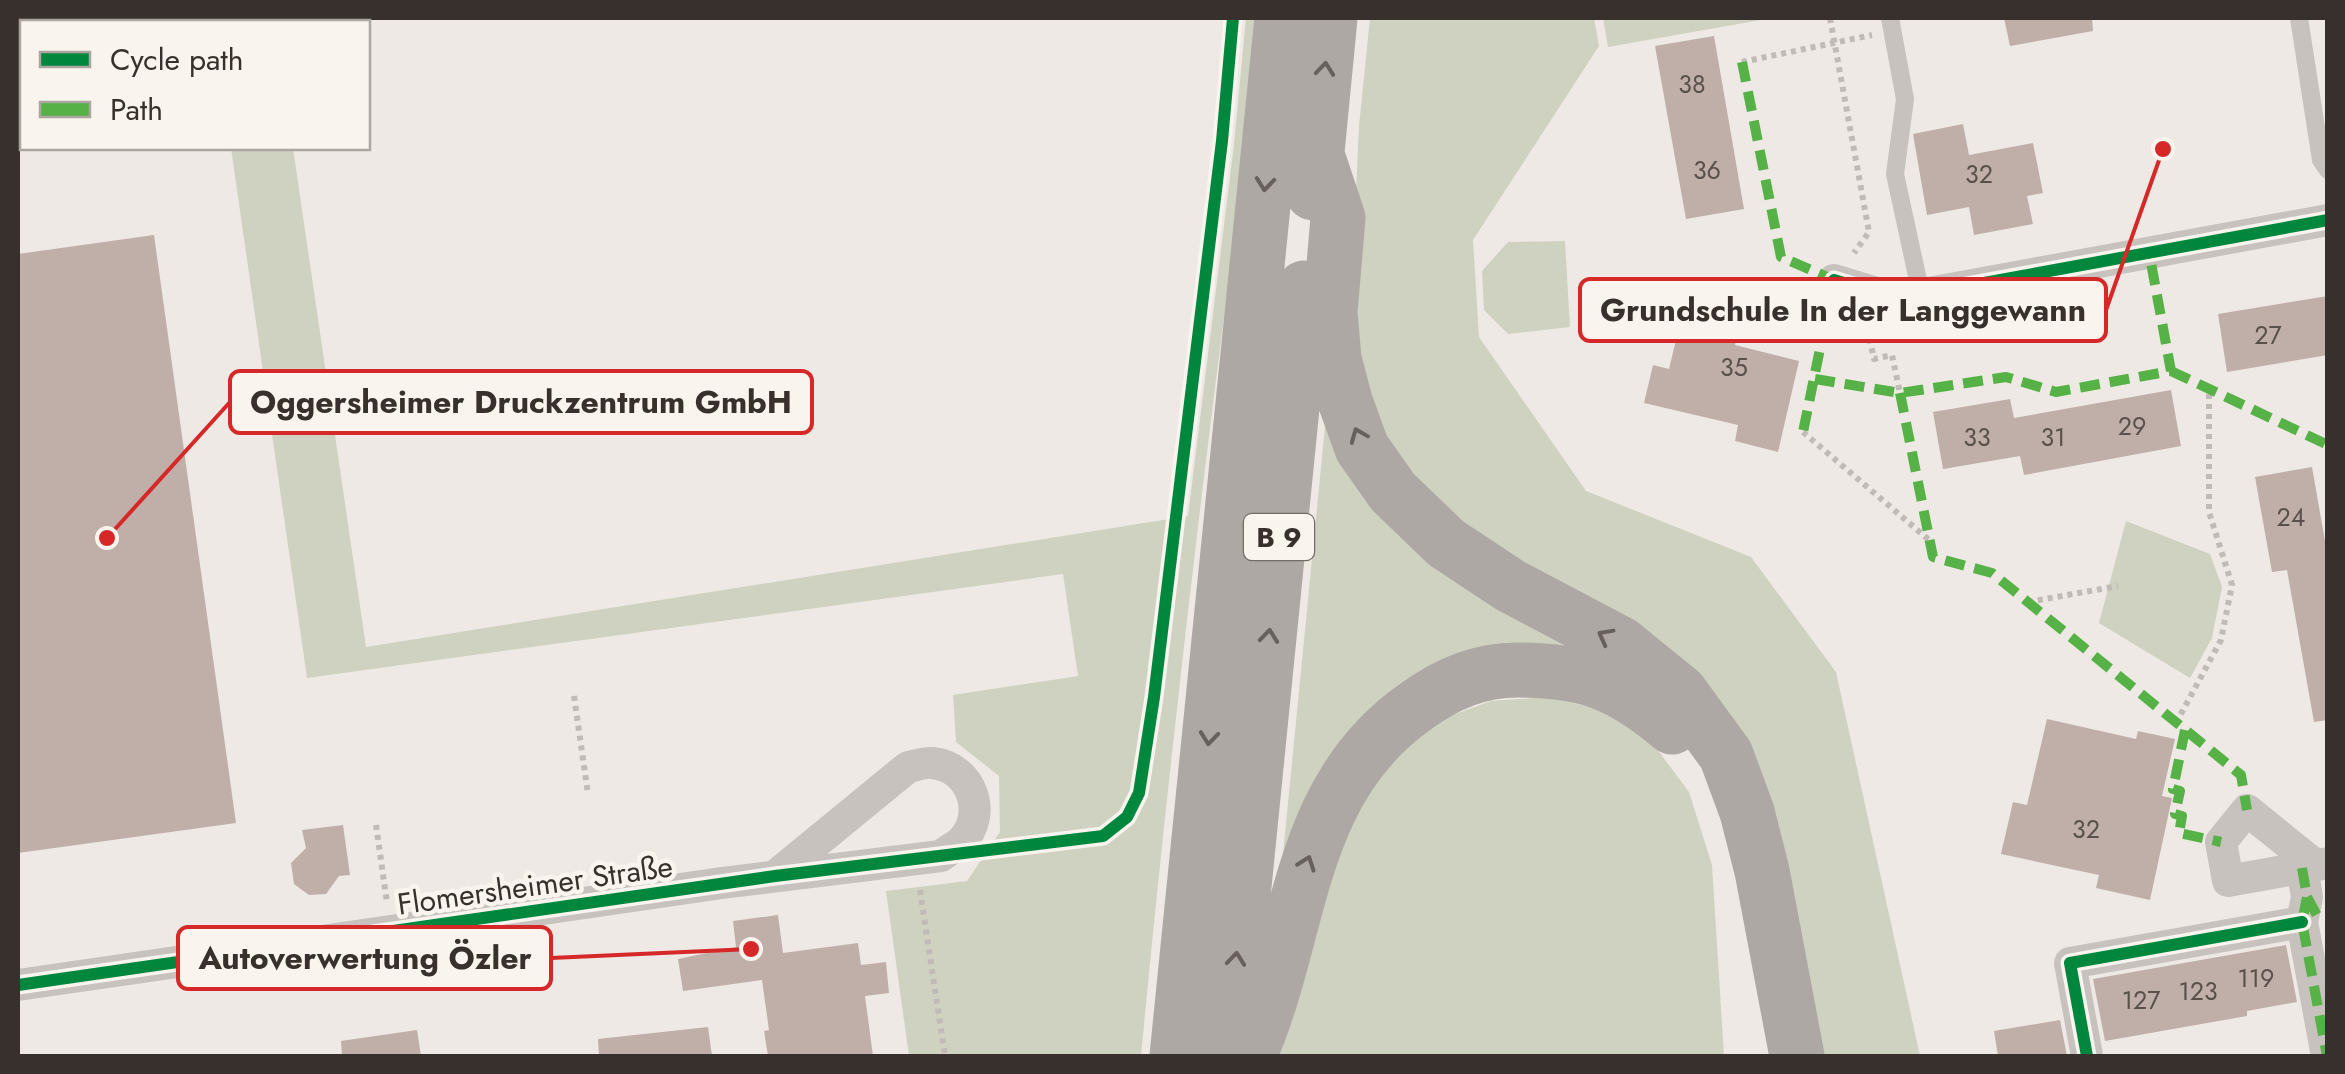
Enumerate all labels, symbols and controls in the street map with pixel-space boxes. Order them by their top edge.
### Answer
legend [20,20,370,150]
text: Cycle path [110,38,243,81]
one-way arrow [1314,61,1336,77]
house number: 38 [1678,66,1706,102]
text: Path [110,88,163,131]
house number: 36 [1693,152,1721,188]
house number: 32 [1965,156,1993,192]
one-way arrow [1255,177,1276,193]
callout: Grundschule In der Langgewann [1580,279,2106,341]
text: Grundschule In der Langgewann [1600,287,2086,333]
house number: 27 [2254,317,2282,353]
house number: 35 [1720,349,1748,385]
callout: Oggersheimer Druckzentrum GmbH [230,371,812,433]
text: Oggersheimer Druckzentrum GmbH [250,379,792,425]
house number: 29 [2118,408,2146,444]
house number: 33 [1963,419,1991,455]
house number: 31 [2041,419,2065,455]
one-way arrow [1350,427,1370,445]
house number: 24 [2277,499,2305,535]
road number: B 9 [1244,514,1314,560]
one-way arrow [1258,628,1279,644]
one-way arrow [1597,629,1615,648]
one-way arrow [1199,730,1220,746]
house number: 32 [2072,811,2100,847]
street label: Flomersheimer Straße [395,844,675,926]
one-way arrow [1295,855,1315,873]
callout: Autoverwertung Özler [178,927,551,989]
text: Autoverwertung Özler [197,935,532,981]
one-way arrow [1225,951,1247,967]
house number: 119 [2238,960,2274,996]
house number: 123 [2178,973,2218,1009]
house number: 127 [2122,982,2160,1018]

